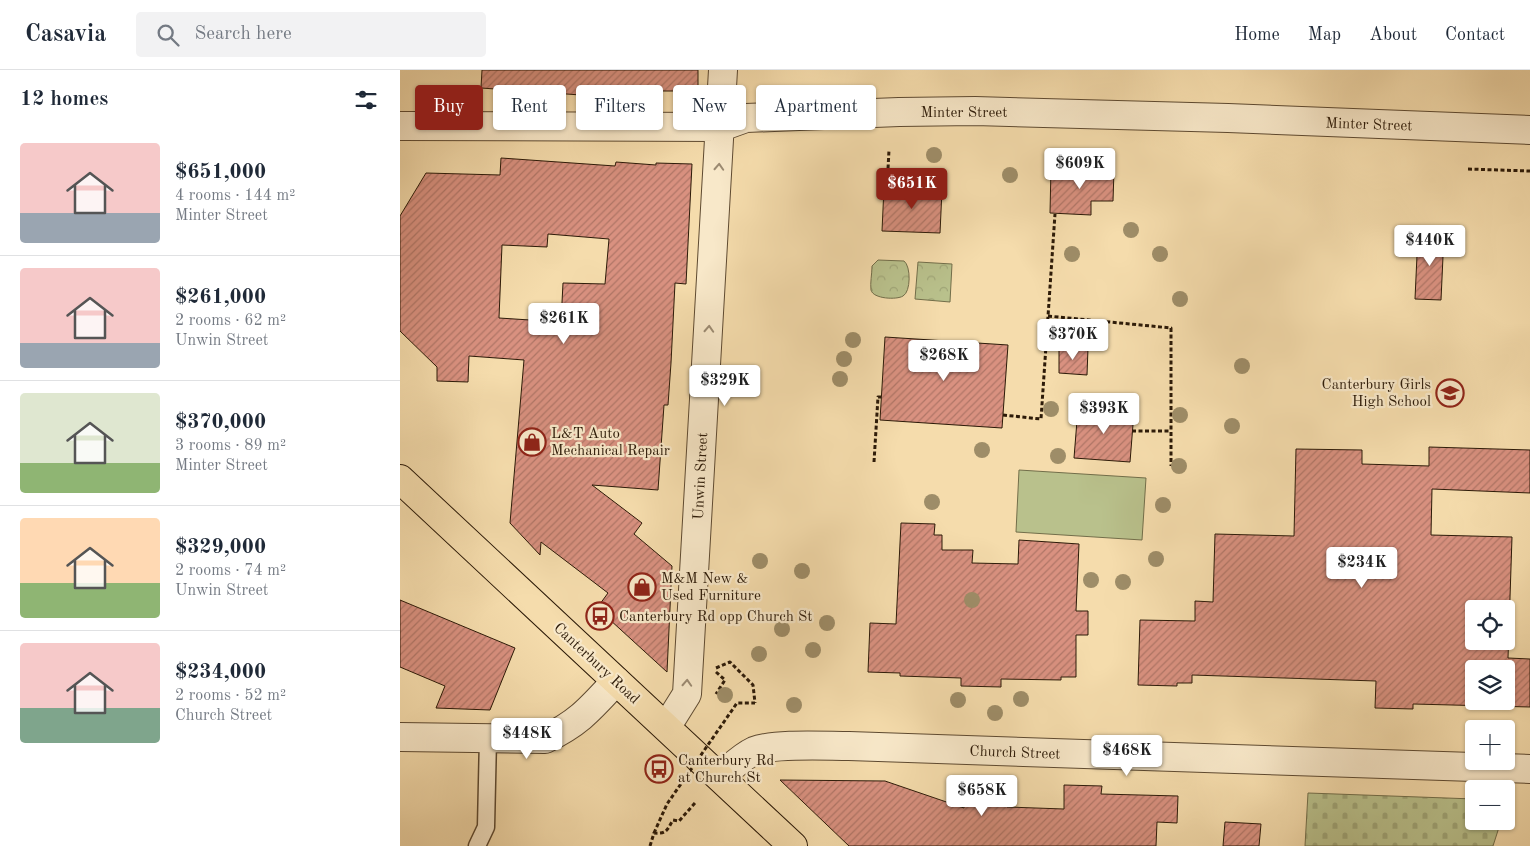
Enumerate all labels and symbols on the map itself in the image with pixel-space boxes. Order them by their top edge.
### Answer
street label: Minter Street [921,106,1007,121]
street label: Minter Street [1325,116,1413,135]
pin: $609K [1045,148,1115,190]
one-way arrow [713,162,724,170]
pin: $651K [877,168,947,210]
pin: $440K [1395,224,1465,267]
pin: $261K [529,302,599,345]
pin: $370K [1038,318,1108,361]
one-way arrow [703,325,714,333]
pin: $268K [909,340,979,382]
pin: $329K [690,364,760,407]
place label: Canterbury Girls High School [1322,378,1431,410]
school or university icon: Canterbury Girls High School [1435,378,1465,408]
pin: $393K [1069,392,1139,435]
shop icon: L&T Auto Mechanical Repair [517,427,547,457]
place label: L&T Auto Mechanical Repair [551,427,670,459]
street label: Unwin Street [692,432,711,520]
pin: $234K [1327,546,1397,589]
shop icon: M&M New & Used Furniture [627,572,657,602]
place label: M&M New & Used Furniture [661,572,761,604]
bus stop icon: Canterbury Rd opp Church St [585,601,615,631]
place label: Canterbury Rd opp Church St [619,610,813,625]
street label: Canterbury Road [550,621,642,708]
one-way arrow [682,679,693,687]
pin: $448K [492,718,562,760]
pin: $468K [1092,734,1162,777]
street label: Church Street [969,744,1061,763]
bus stop icon: Canterbury Rd at Church St [644,754,674,784]
place label: Canterbury Rd at Church St [678,754,775,786]
pin: $658K [947,774,1017,817]

